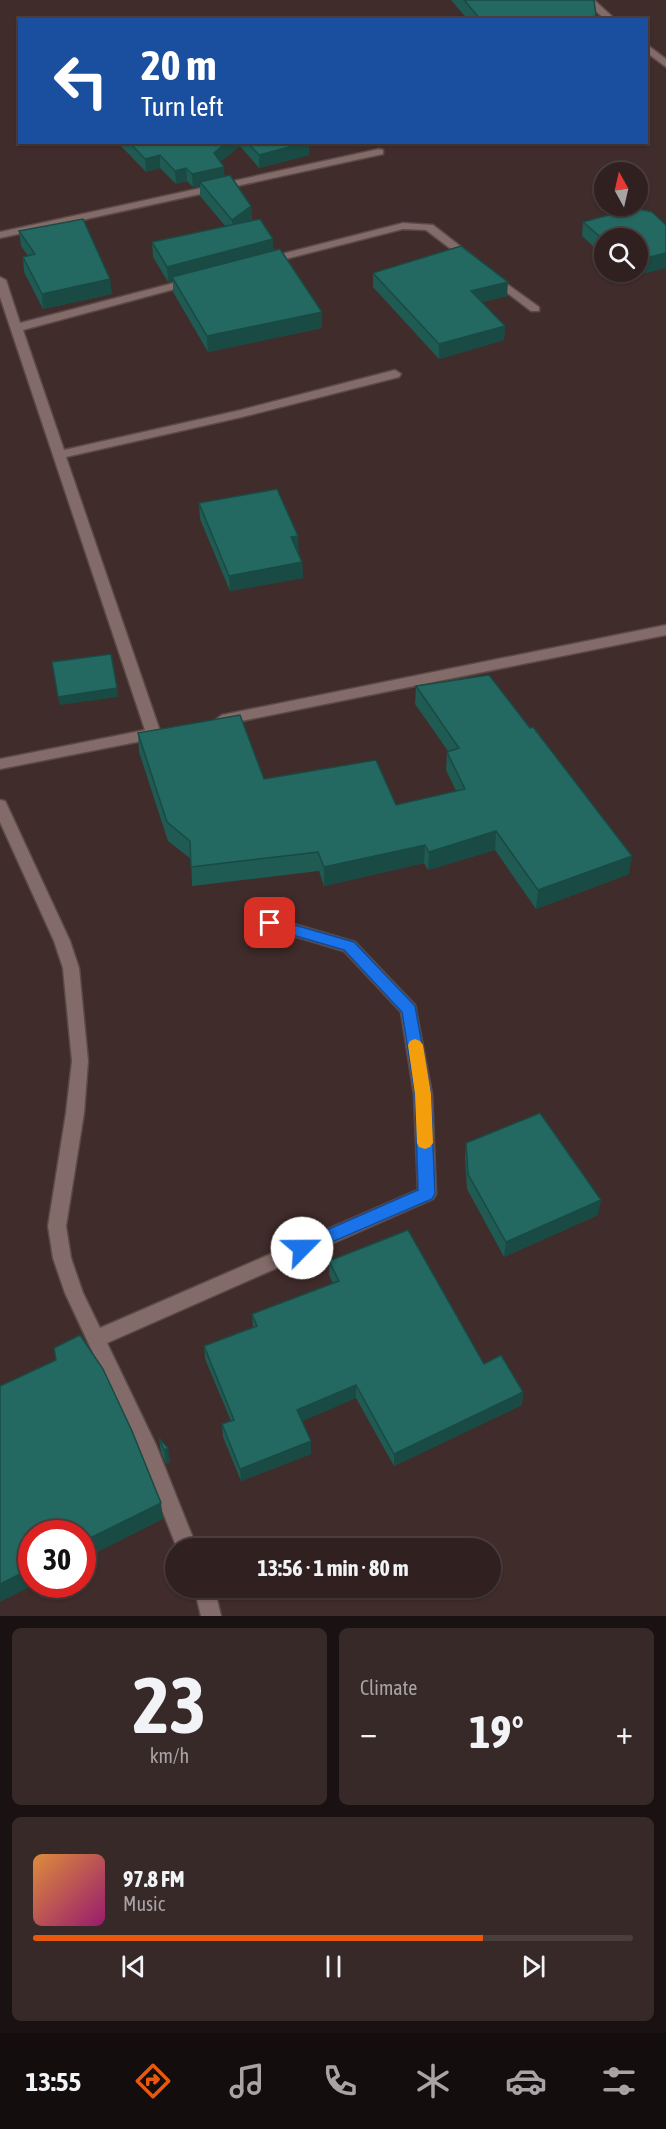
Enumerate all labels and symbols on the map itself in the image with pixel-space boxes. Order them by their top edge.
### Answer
north arrow [594,162,648,216]
pin [244,897,295,948]
position arrow [270,1216,334,1280]
speed limit sign: 30 [18,1520,96,1598]

